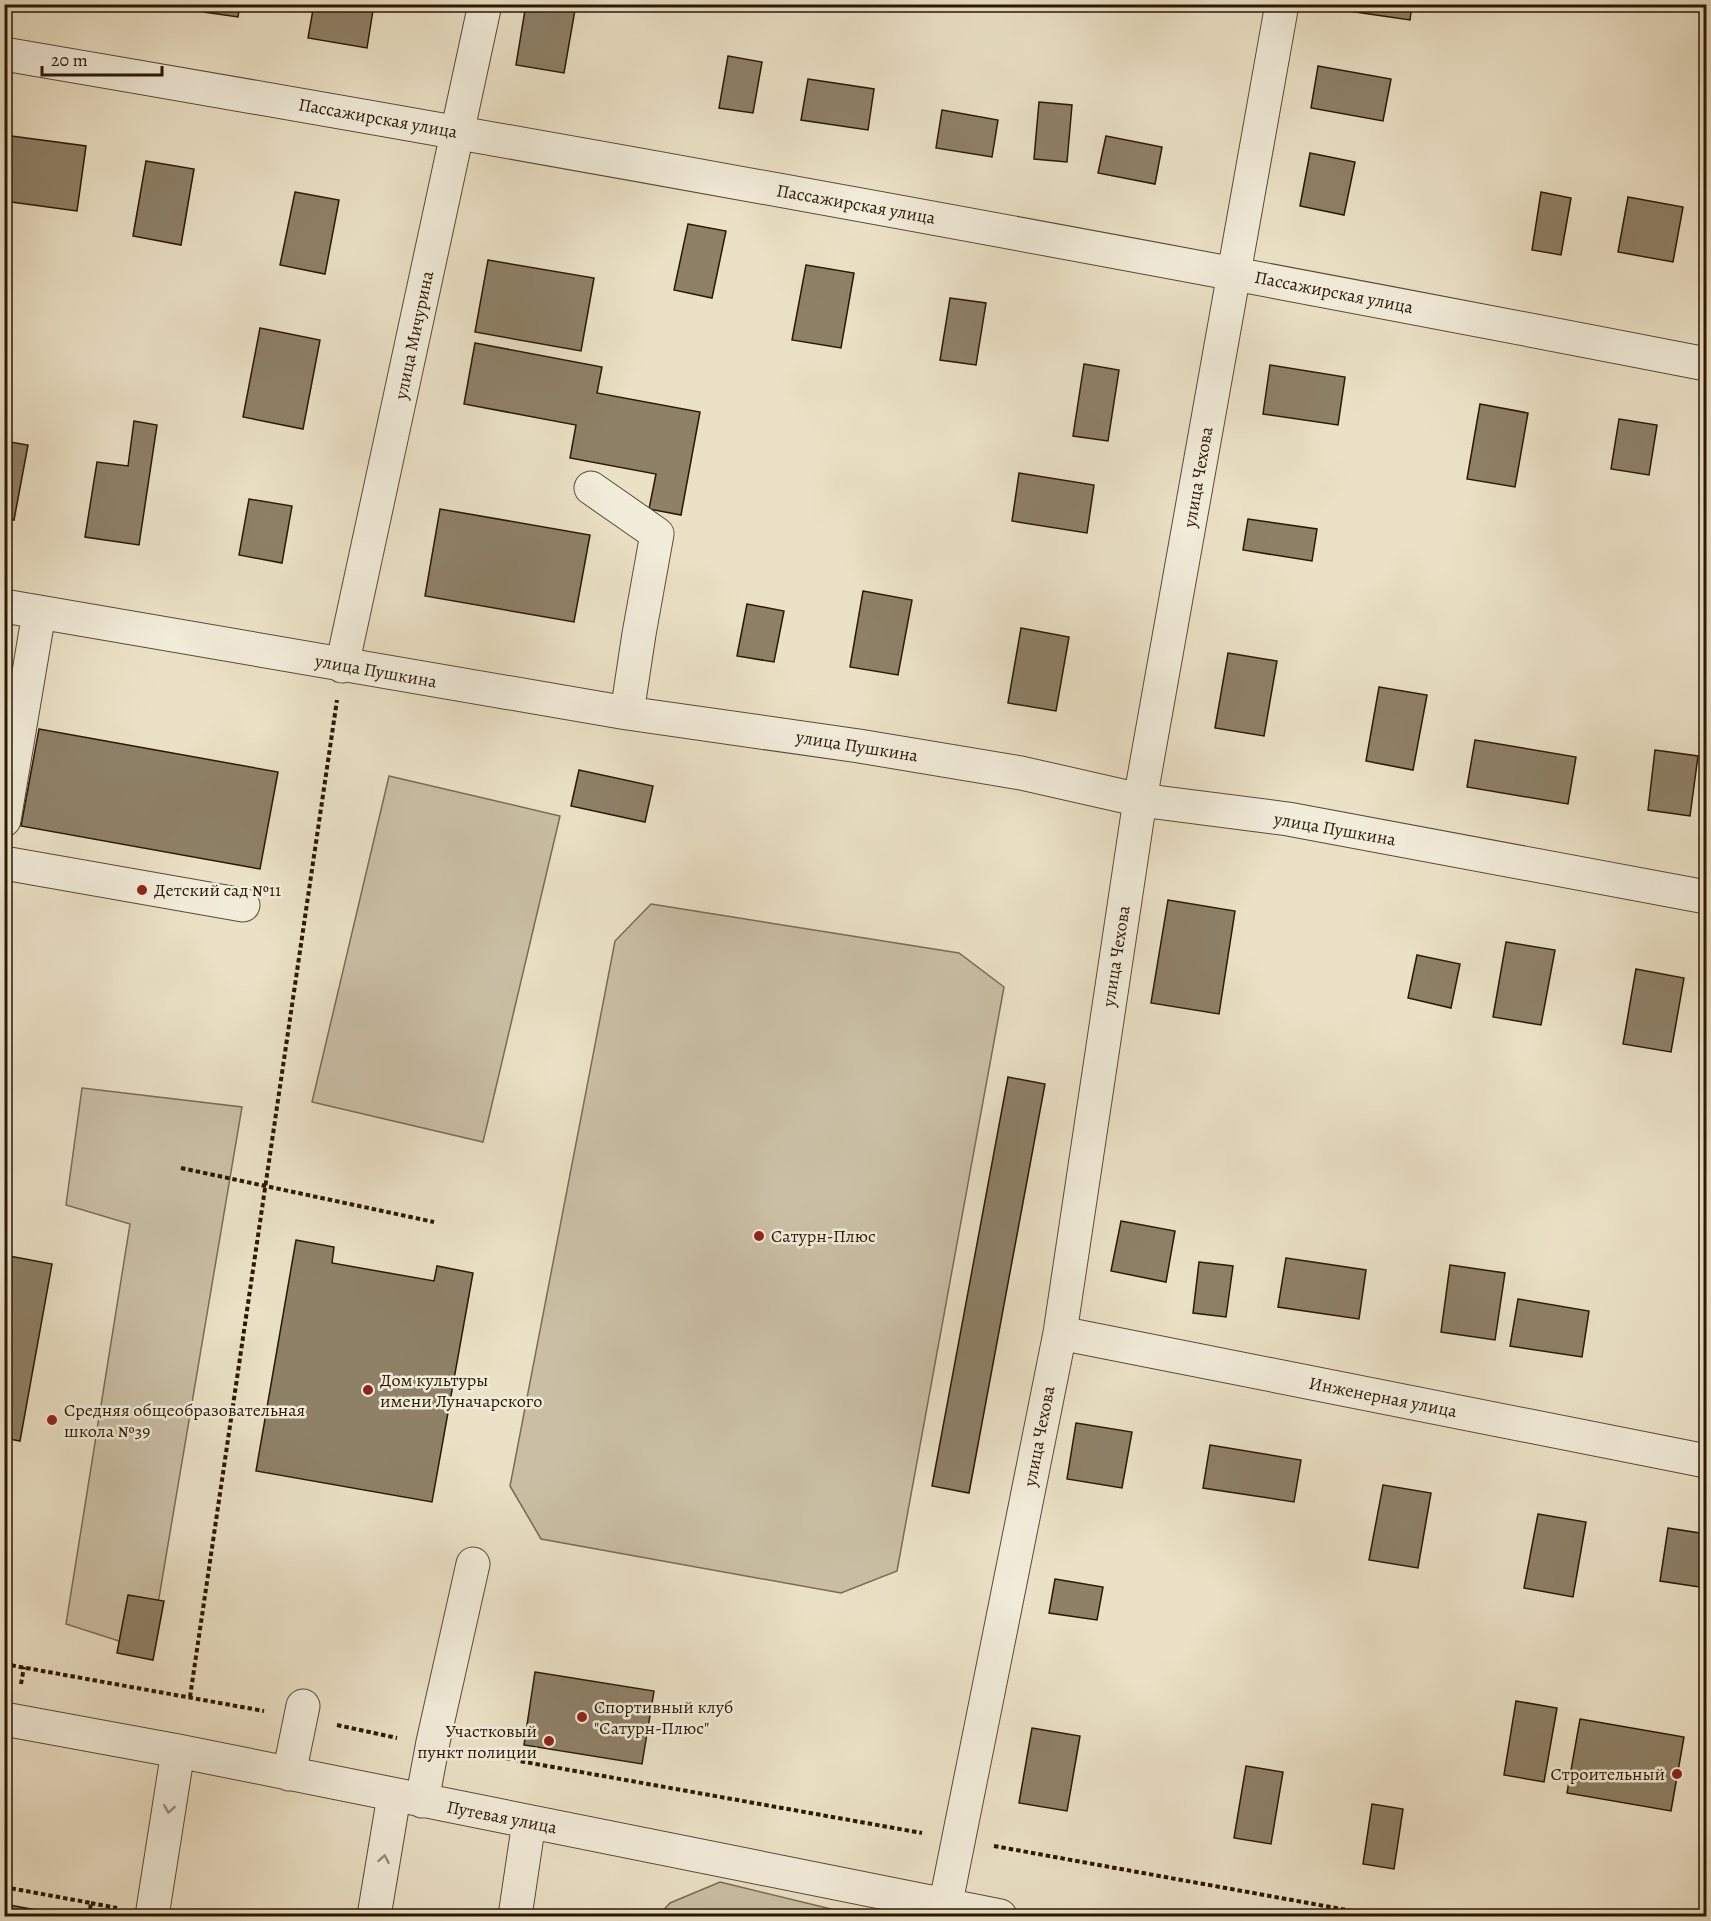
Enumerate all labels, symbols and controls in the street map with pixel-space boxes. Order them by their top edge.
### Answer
scale bar [42,39,162,77]
text: 20 m [51,48,88,72]
street label: Пассажирская улица [297,92,460,144]
street label: Пассажирская улица [775,178,938,230]
street label: Пассажирская улица [1253,265,1416,319]
street label: улица Мичурина [388,268,439,402]
street label: улица Чехова [1177,424,1219,530]
street label: улица Пушкина [312,648,439,694]
street label: улица Пушкина [793,724,920,768]
street label: улица Пушкина [1271,806,1398,852]
place label: Детский сад №11 [154,878,281,902]
marker: Детский сад №11 [135,883,149,897]
street label: улица Чехова [1096,903,1136,1009]
place label: Сатурн-Плюс [771,1224,876,1248]
marker: Сатурн-Плюс [752,1229,766,1243]
place label: Дом культуры имени Луначарского [380,1368,542,1413]
street label: Инженерная улица [1307,1371,1460,1423]
marker: Дом культуры имени Луначарского [361,1383,375,1397]
street label: улица Чехова [1017,1383,1061,1489]
place label: Средняя общеобразовательная школа №39 [64,1398,305,1443]
marker: Средняя общеобразовательная школа №39 [45,1413,59,1427]
place label: Спортивный клуб "Сатурн-Плюс" [594,1695,733,1740]
marker: Спортивный клуб "Сатурн-Плюс" [575,1710,589,1724]
place label: Участковый пункт полиции [417,1719,537,1764]
marker: Участковый пункт полиции [542,1734,556,1748]
place label: Строительный [1551,1762,1665,1786]
marker: Строительный [1670,1767,1684,1781]
street label: Путевая улица [445,1795,560,1840]
one-way arrow [163,1804,175,1813]
one-way arrow [377,1854,390,1864]

